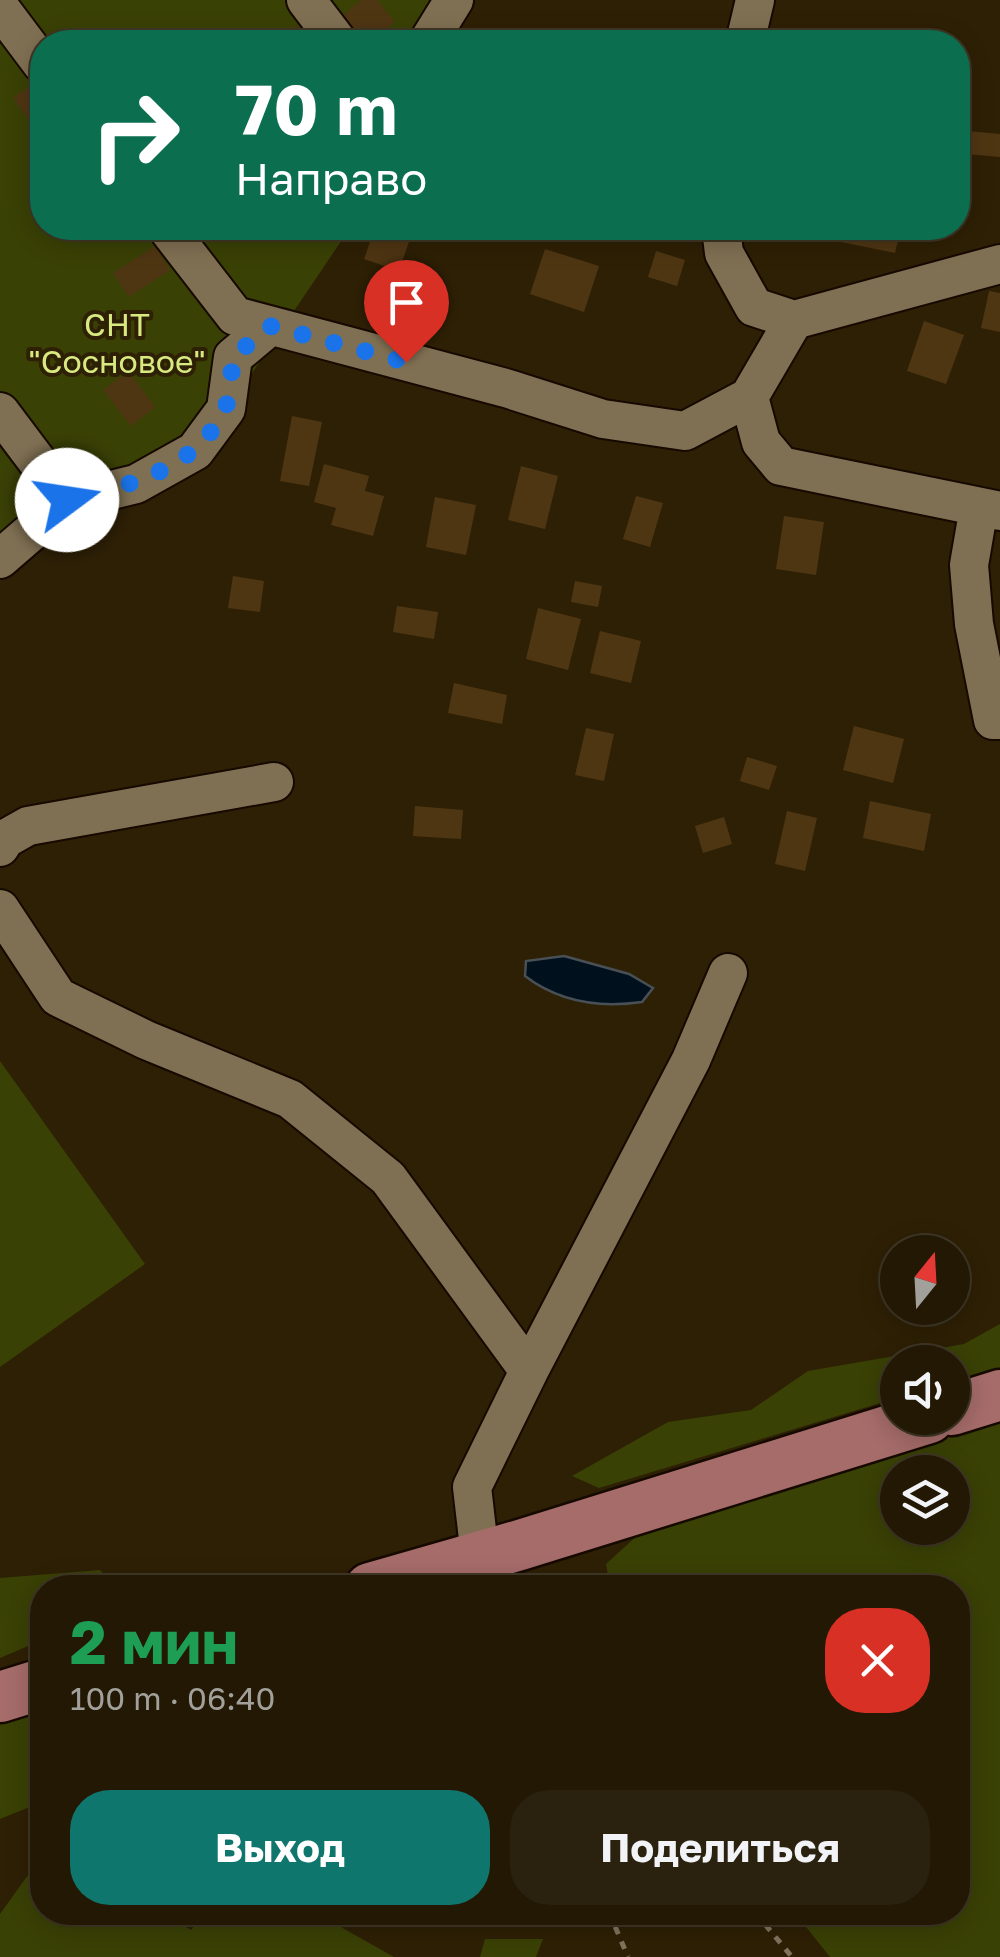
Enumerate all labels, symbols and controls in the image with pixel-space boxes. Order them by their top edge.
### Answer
text: 70 m [235,66,397,150]
icon: right [70,70,200,200]
text: Направо [235,151,427,205]
pin [364,260,449,363]
icon: arrive [379,275,434,330]
park label: СНТ "Сосновое" [28,305,206,380]
position arrow [15,448,119,552]
north arrow [880,1235,970,1325]
map controls [880,1235,970,1545]
button: sound [880,1345,970,1435]
button: layers [880,1455,970,1545]
text: 2 мин [70,1605,238,1677]
button: close [825,1608,930,1713]
text: 100 m · 06:40 [70,1679,275,1717]
button: Выход [70,1790,490,1905]
button: Поделиться [510,1790,930,1905]

